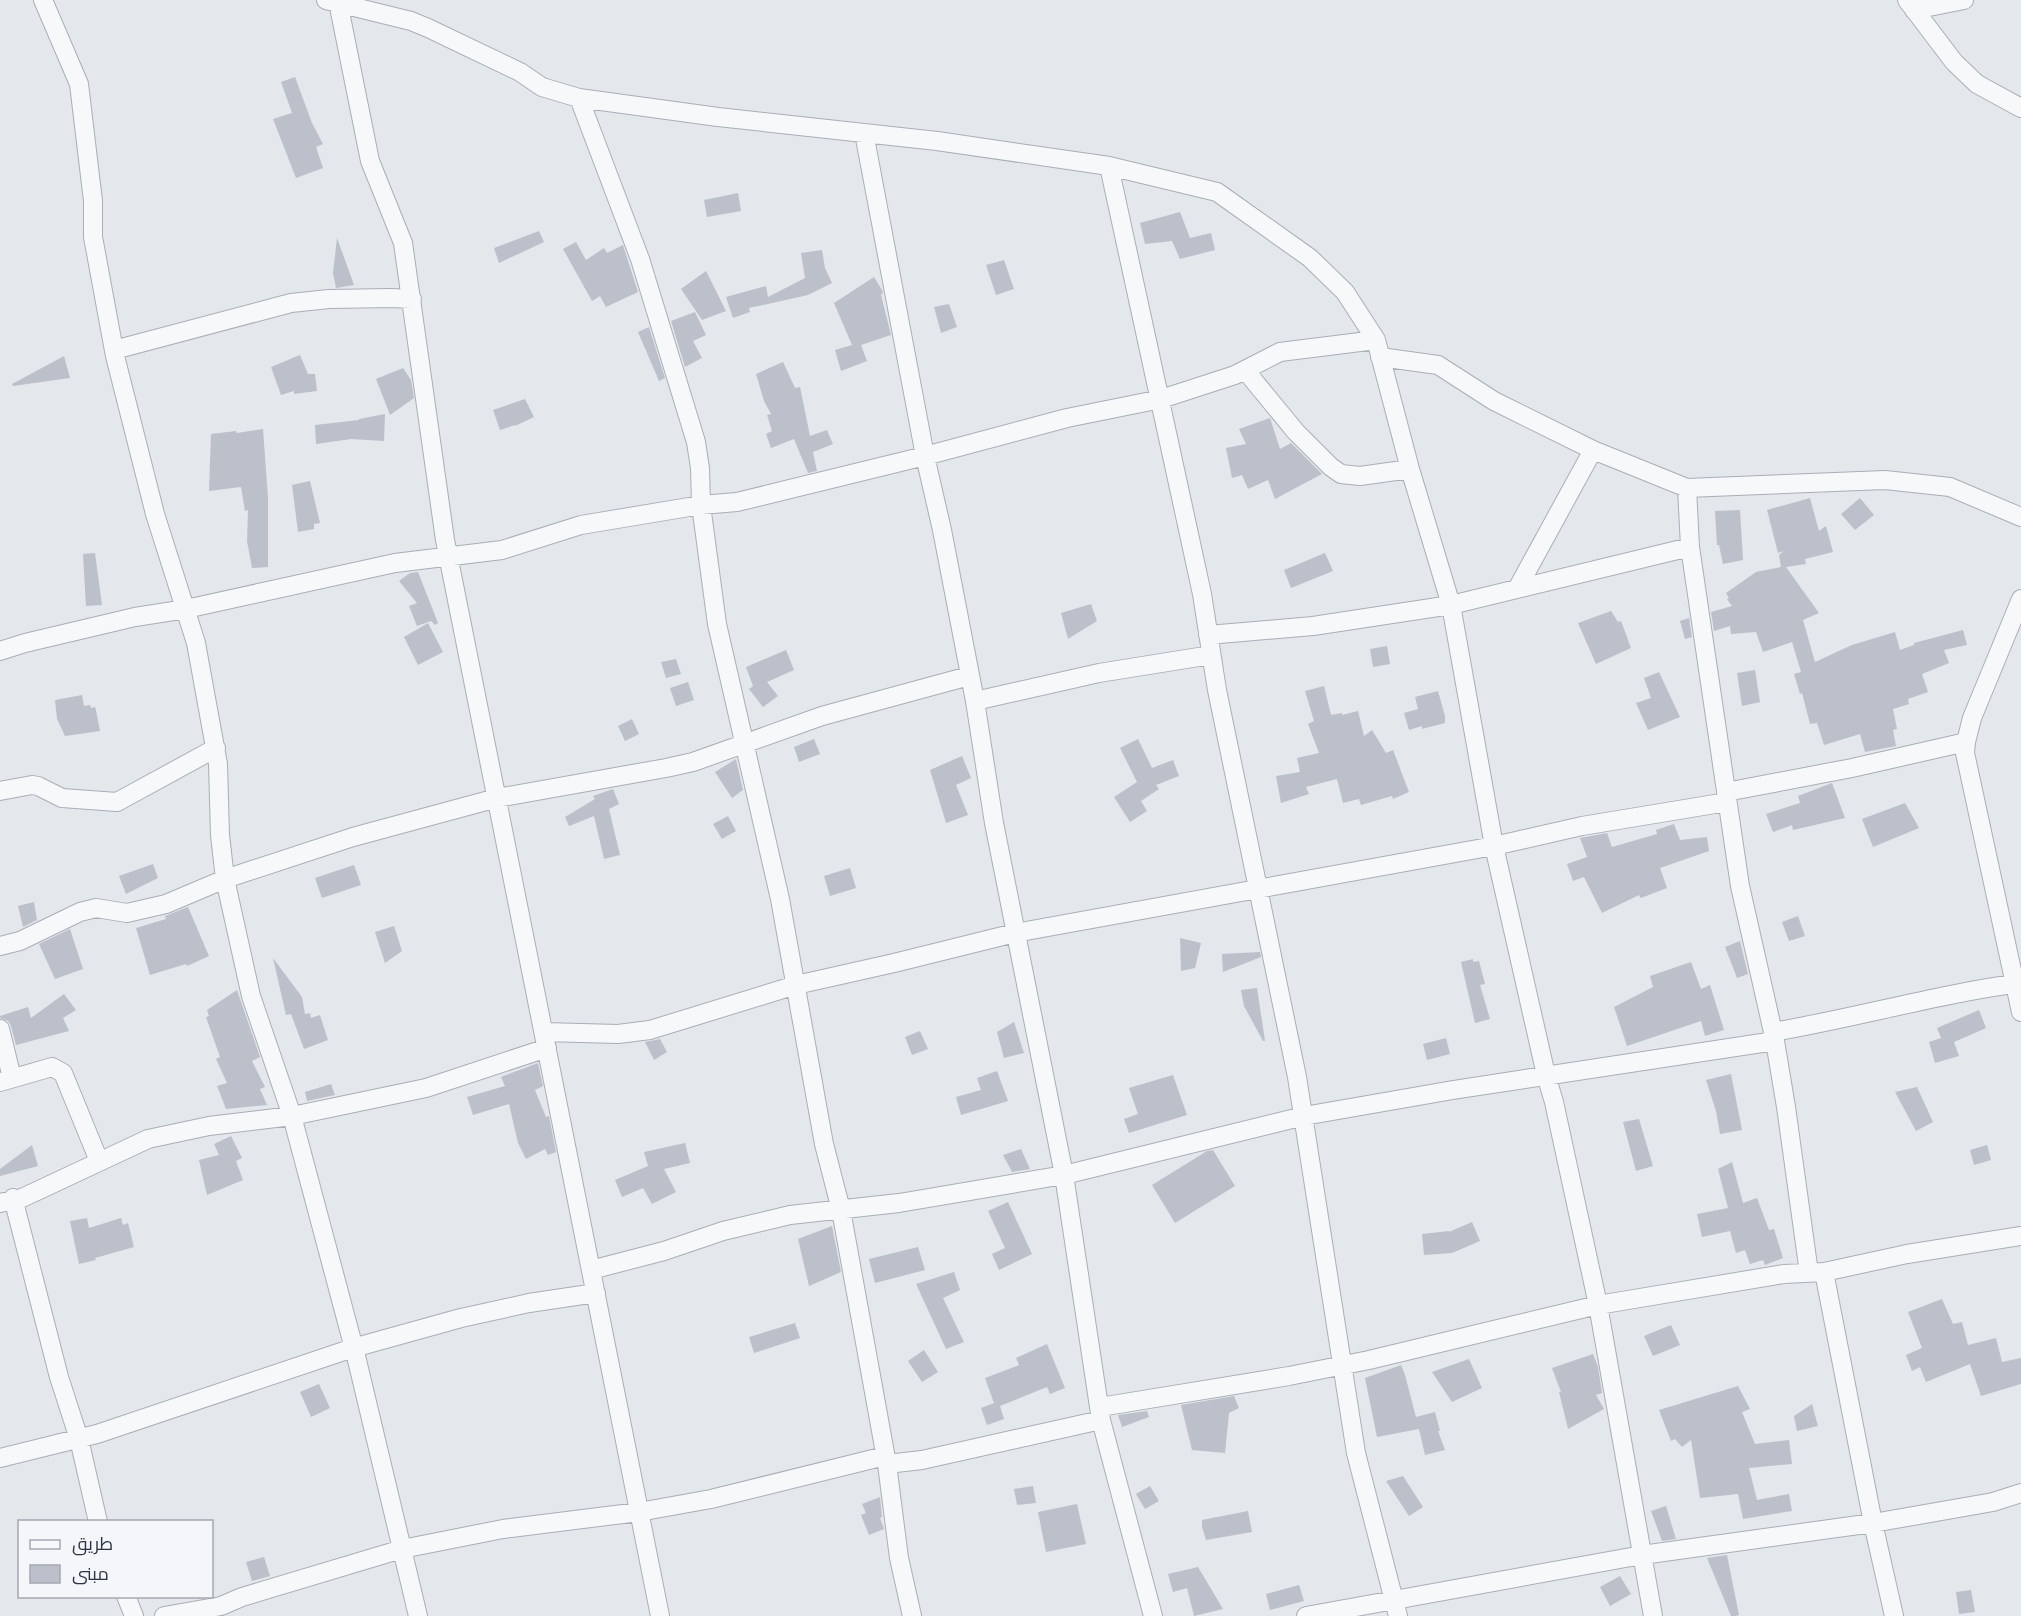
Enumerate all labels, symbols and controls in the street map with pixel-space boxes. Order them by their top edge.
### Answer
legend [18,1520,213,1598]
text: طريق [72,1533,113,1556]
text: مبنى [72,1563,109,1585]

